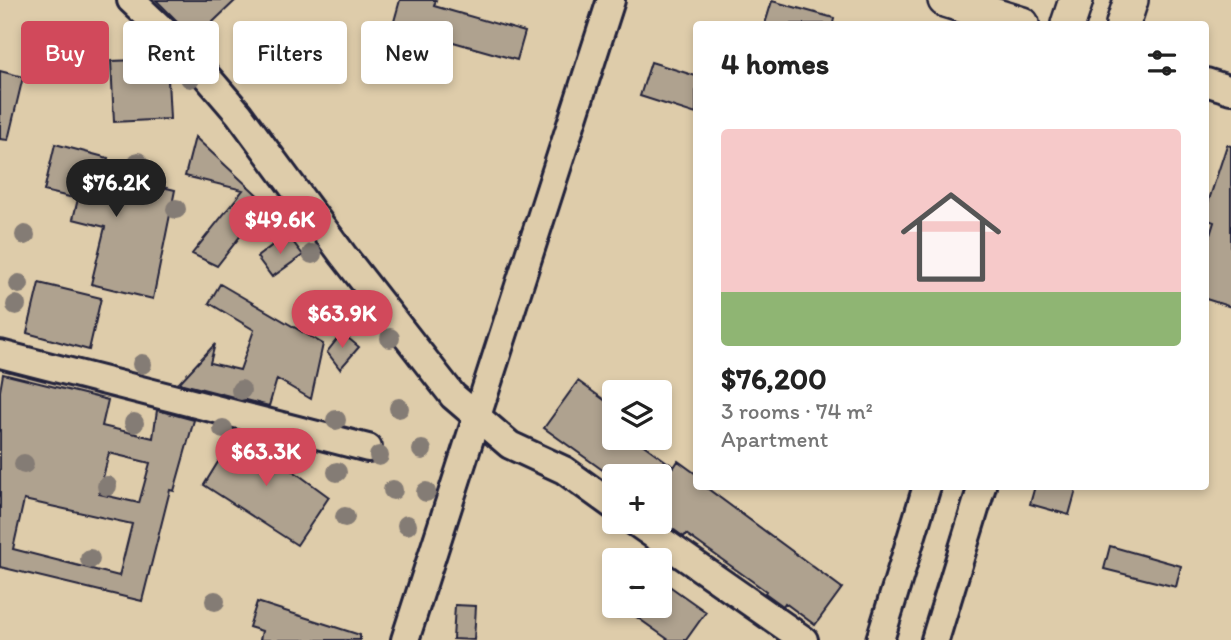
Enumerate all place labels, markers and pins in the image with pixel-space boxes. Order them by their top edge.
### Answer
pin: $76.2K [59,160,173,219]
pin: $49.6K [223,196,337,256]
pin: $63.9K [285,290,399,350]
pin: $63.3K [209,428,323,488]

